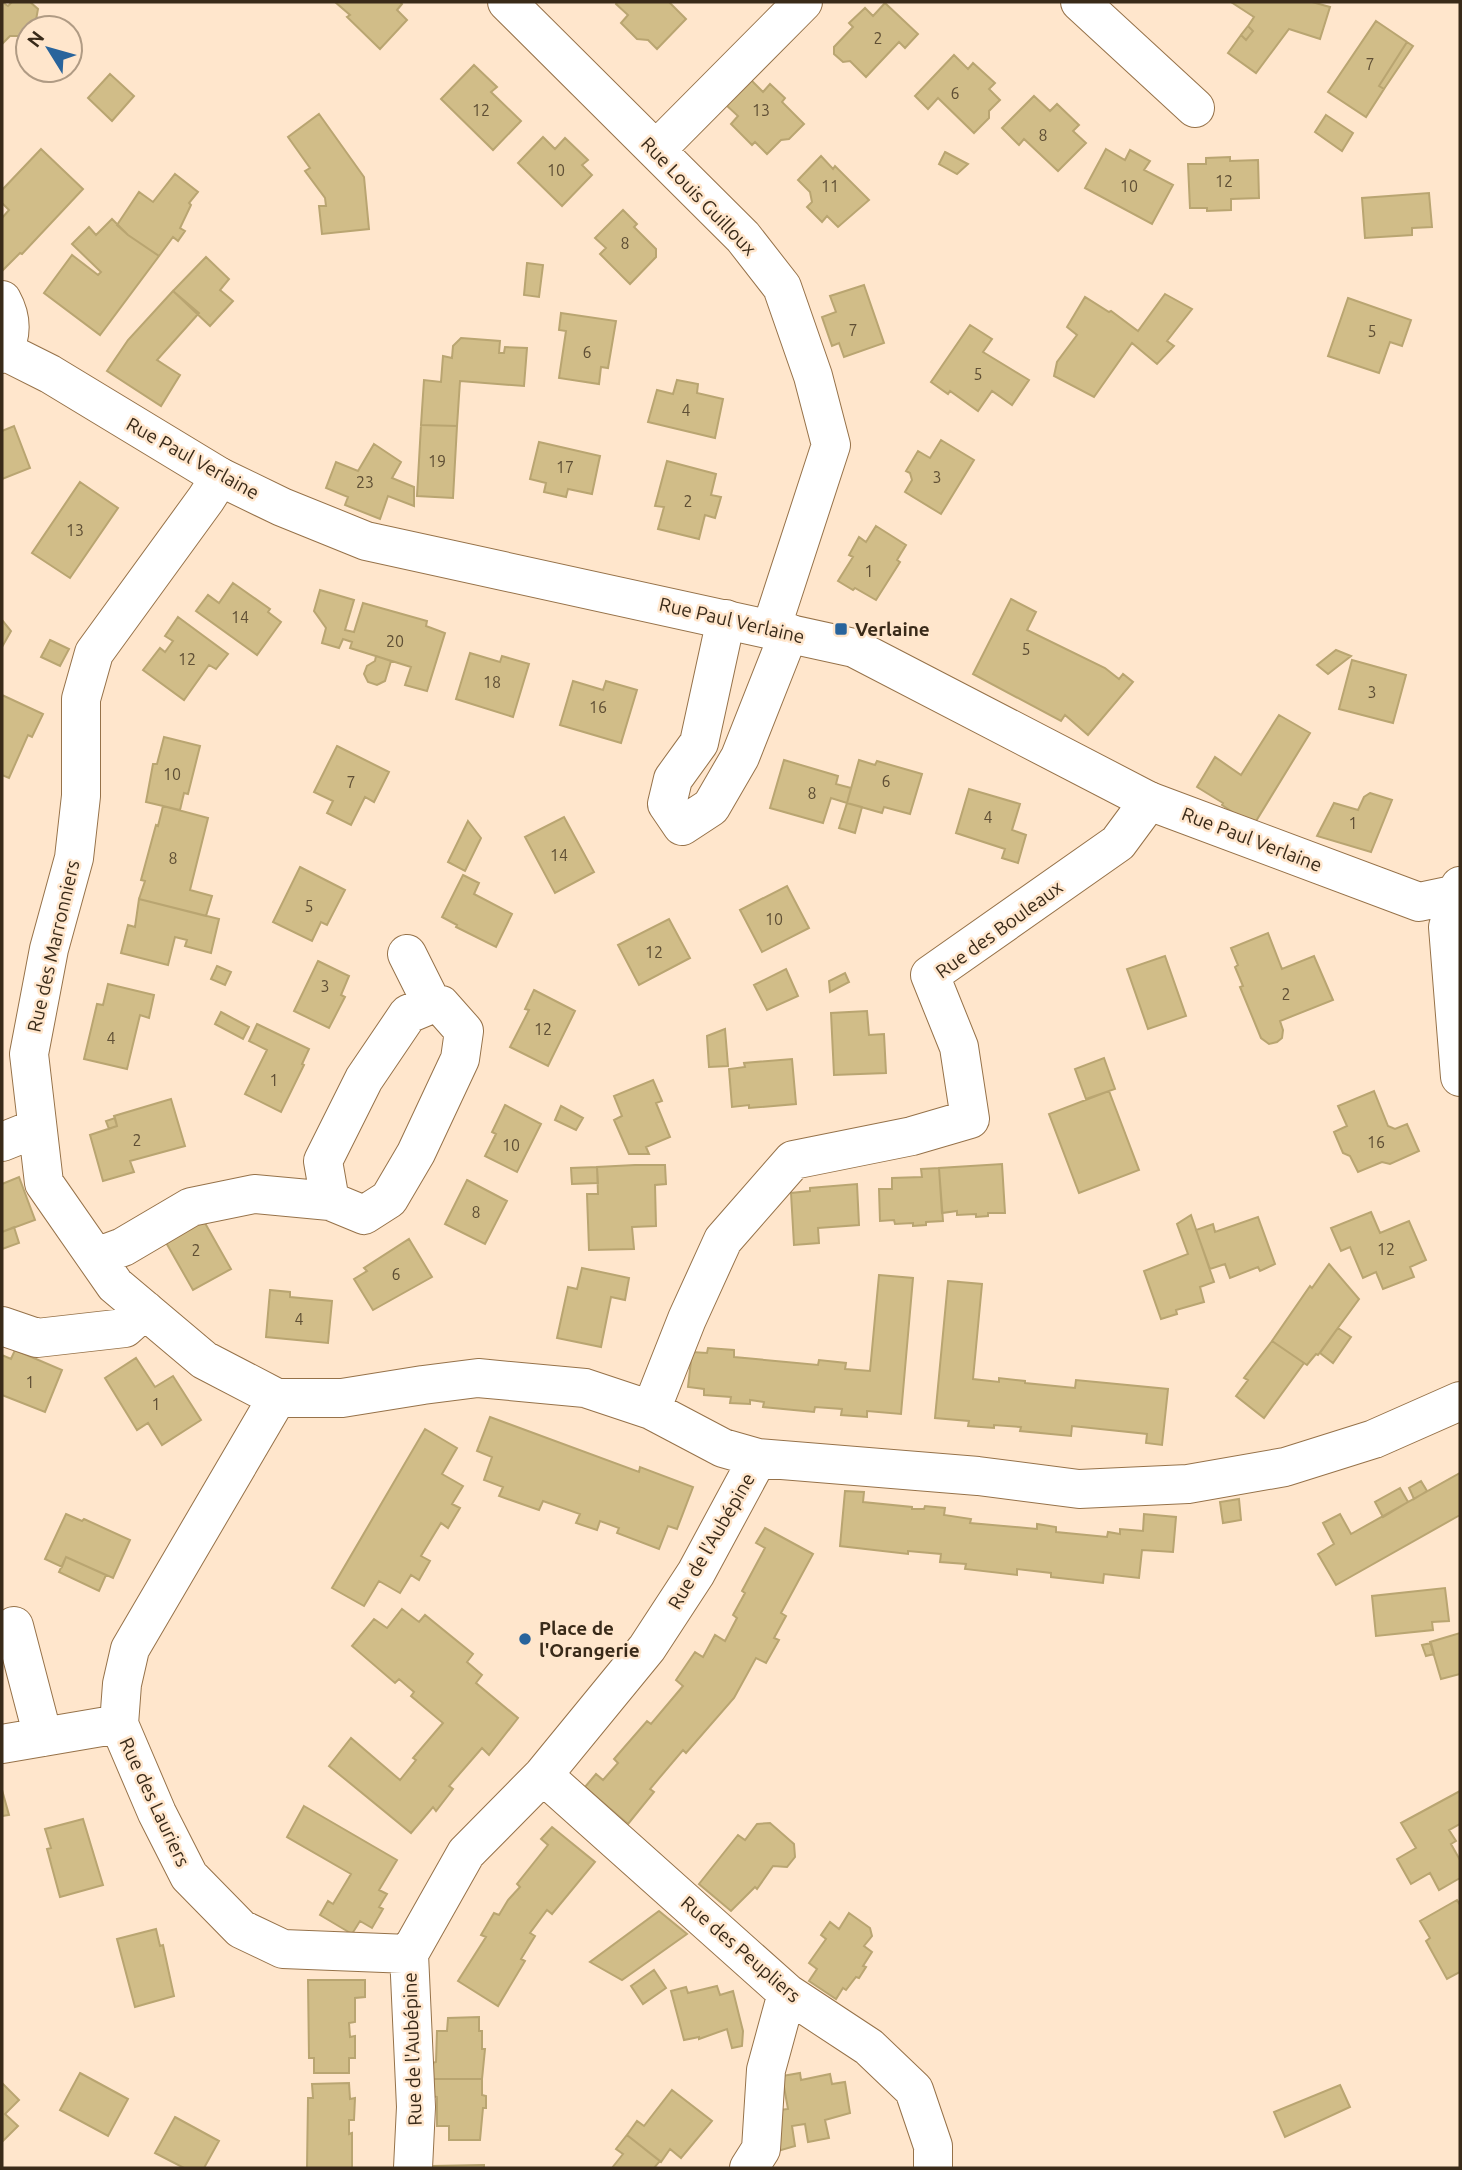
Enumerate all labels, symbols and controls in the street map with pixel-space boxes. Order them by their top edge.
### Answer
north arrow [14,14,84,84]
text: N [22,26,48,51]
house number: 2 [873,29,883,47]
house number: 7 [1365,55,1375,73]
house number: 6 [950,84,960,102]
house number: 12 [472,101,490,119]
house number: 13 [752,101,770,119]
house number: 8 [1038,126,1048,144]
street label: Rue Louis Guilloux [637,132,761,260]
house number: 10 [547,161,565,179]
house number: 12 [1215,172,1233,190]
house number: 11 [821,177,839,195]
house number: 10 [1120,177,1138,195]
house number: 8 [620,234,630,252]
house number: 7 [848,321,858,339]
house number: 5 [1367,322,1377,340]
house number: 6 [582,343,592,361]
house number: 5 [973,365,983,383]
house number: 4 [681,401,691,419]
street label: Rue Paul Verlaine [123,412,263,504]
house number: 19 [428,452,446,470]
house number: 17 [556,458,574,476]
house number: 3 [932,468,942,486]
house number: 23 [356,473,374,491]
house number: 2 [683,492,693,510]
house number: 13 [66,521,84,539]
house number: 1 [864,562,874,580]
street label: Rue Paul Verlaine [657,593,807,647]
house number: 14 [231,608,249,626]
place label: Verlaine [855,618,930,640]
marker: Verlaine [833,621,849,637]
house number: 20 [386,632,404,650]
house number: 5 [1021,640,1031,658]
house number: 12 [178,650,196,668]
house number: 18 [483,673,501,691]
house number: 3 [1367,683,1377,701]
house number: 16 [589,698,607,716]
house number: 10 [163,765,181,783]
house number: 6 [881,772,891,790]
house number: 7 [346,773,356,791]
house number: 8 [807,784,817,802]
street label: Rue Paul Verlaine [1179,802,1325,876]
house number: 4 [983,808,993,826]
house number: 1 [1348,814,1358,832]
house number: 14 [550,846,568,864]
house number: 8 [168,849,178,867]
street label: Rue des Marronniers [23,858,83,1034]
street label: Rue des Bouleaux [931,875,1067,982]
house number: 5 [304,897,314,915]
house number: 10 [765,910,783,928]
house number: 12 [645,943,663,961]
house number: 3 [320,977,330,995]
house number: 2 [1281,985,1291,1003]
house number: 12 [534,1020,552,1038]
house number: 4 [106,1029,116,1047]
house number: 1 [269,1071,279,1089]
house number: 2 [132,1131,142,1149]
house number: 16 [1367,1133,1385,1151]
house number: 10 [502,1136,520,1154]
house number: 8 [471,1203,481,1221]
house number: 12 [1377,1240,1395,1258]
house number: 2 [191,1241,201,1259]
house number: 6 [391,1265,401,1283]
house number: 4 [294,1310,304,1328]
house number: 1 [25,1373,35,1391]
house number: 1 [151,1395,161,1413]
street label: Rue de l'Aubépine [663,1469,759,1613]
place label: Place de l'Orangerie [539,1617,640,1661]
marker: Place de l'Orangerie [517,1631,533,1647]
street label: Rue des Lauriers [115,1734,195,1870]
street label: Rue des Peupliers [677,1891,805,2007]
street label: Rue de l'Aubépine [398,1972,426,2126]

